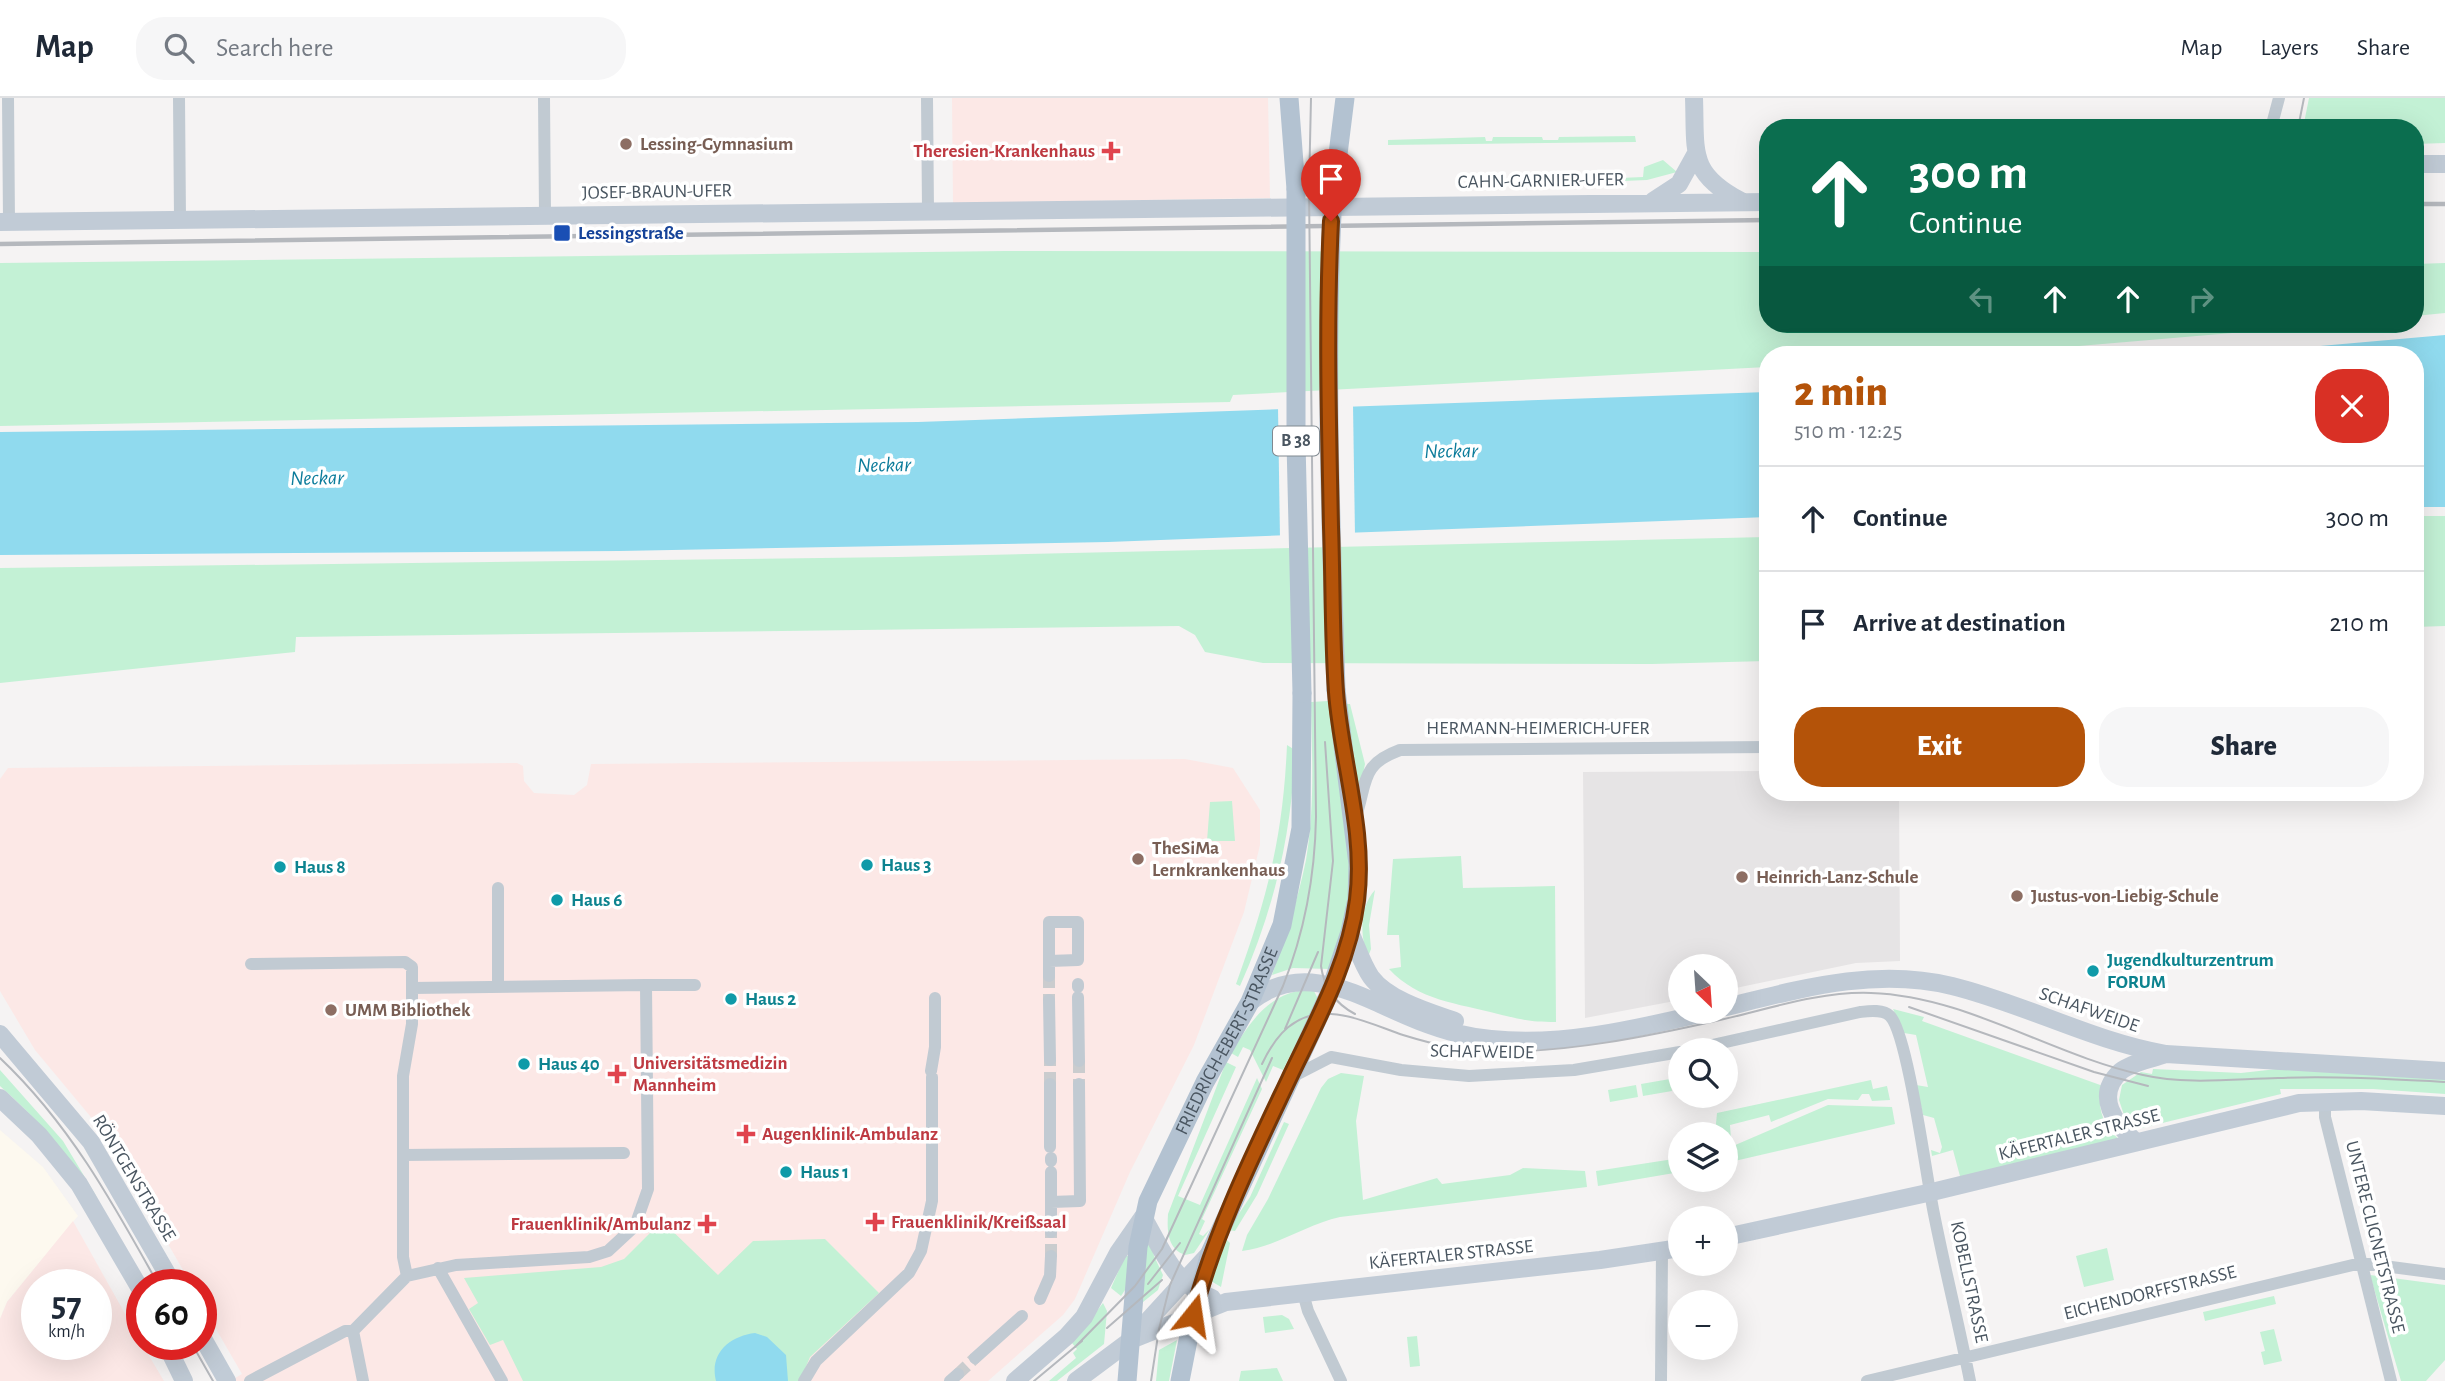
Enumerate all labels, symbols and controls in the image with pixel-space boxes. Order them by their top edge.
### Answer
search box [136,17,626,80]
icon: search [160,29,198,67]
text: Map [35,31,94,64]
text: Search here [216,35,334,61]
text: Map [2180,36,2222,60]
text: Layers [2260,36,2319,60]
text: Share [2357,36,2410,60]
place label: Lessing-Gymnasium [640,135,793,154]
marker: Lessing-Gymnasium [618,136,634,152]
marker: Theresien-Krankenhaus [1101,141,1121,161]
place label: Theresien-Krankenhaus [913,142,1095,161]
icon: ahead [1794,147,1885,238]
pin [1301,149,1361,221]
text: 300 m [1909,149,2028,198]
icon: arrive [1312,160,1350,198]
street label: CAHN-GARNIER-UFER [1458,170,1624,192]
street label: JOSEF-BRAUN-UFER [582,181,732,203]
text: Continue [1909,207,2022,239]
marker: Lessingstraße [552,223,572,243]
place label: Lessingstraße [578,224,684,243]
icon: left [1963,280,2001,318]
icon: ahead [2036,280,2074,318]
icon: ahead [2109,280,2147,318]
icon: right [2182,280,2220,318]
button: close [2315,369,2389,443]
text: 2 min [1794,371,1888,413]
text: 510 m · 12:25 [1794,420,1902,443]
road number: B 38 [1273,426,1319,456]
water label: Neckar [1424,440,1479,462]
water label: Neckar [857,454,912,476]
water label: Neckar [290,467,345,489]
icon: ahead [1794,500,1832,538]
text: Continue [1853,505,1948,531]
text: 300 m [2326,505,2389,531]
icon: arrive [1794,605,1832,643]
text: Arrive at destination [1853,610,2066,636]
text: 210 m [2329,610,2389,636]
button: Exit [1794,707,2085,787]
button: Share [2099,707,2389,787]
street label: HERMANN-HEIMERICH-UFER [1426,719,1650,738]
place label: TheSiMa Lernkrankenhaus [1152,839,1285,880]
marker: TheSiMa Lernkrankenhaus [1130,851,1146,867]
place label: Haus 3 [881,856,931,875]
marker: Haus 3 [859,857,875,873]
place label: Haus 8 [294,858,346,877]
marker: Haus 8 [272,859,288,875]
place label: Heinrich-Lanz-Schule [1756,868,1918,887]
marker: Heinrich-Lanz-Schule [1734,869,1750,885]
place label: Justus-von-Liebig-Schule [2031,887,2219,906]
marker: Justus-von-Liebig-Schule [2009,888,2025,904]
place label: Haus 6 [571,891,622,910]
marker: Haus 6 [549,892,565,908]
street label: FRIEDRICH-EBERT-STRASSE [1172,945,1281,1138]
place label: Jugendkulturzentrum FORUM [2107,951,2274,992]
north arrow [1668,954,1738,1024]
map controls [1668,954,1738,1360]
marker: Jugendkulturzentrum FORUM [2085,963,2101,979]
street label: SCHAFWEIDE [2037,984,2141,1036]
place label: Haus 2 [745,990,796,1009]
marker: Haus 2 [723,991,739,1007]
place label: UMM Bibliothek [345,1001,471,1020]
marker: UMM Bibliothek [323,1002,339,1018]
button: search [1668,1038,1738,1108]
street label: SCHAFWEIDE [1430,1042,1534,1062]
place label: Universitätsmedizin Mannheim [633,1054,788,1095]
place label: Haus 40 [538,1055,600,1074]
marker: Haus 40 [516,1056,532,1072]
marker: Universitätsmedizin Mannheim [607,1064,627,1084]
street label: KÄFERTALER STRASSE [1996,1105,2161,1164]
street label: RÖNTGENSTRASSE [89,1111,180,1245]
button: layers [1668,1122,1738,1192]
marker: Augenklinik-Ambulanz [736,1124,756,1144]
place label: Augenklinik-Ambulanz [762,1125,938,1144]
street label: UNTERE CLIGNETSTRASSE [2342,1139,2408,1335]
place label: Haus 1 [800,1163,849,1182]
marker: Haus 1 [778,1164,794,1180]
button: + [1668,1206,1738,1276]
marker: Frauenklinik/Kreißsaal [865,1212,885,1232]
place label: Frauenklinik/Kreißsaal [891,1213,1067,1232]
marker: Frauenklinik/Ambulanz [697,1214,717,1234]
place label: Frauenklinik/Ambulanz [511,1215,691,1234]
street label: KOBELLSTRASSE [1947,1219,1991,1345]
street label: KÄFERTALER STRASSE [1368,1236,1534,1273]
street label: EICHENDORFFSTRASSE [2062,1262,2238,1324]
speed limit sign: 60 [126,1269,217,1360]
position arrow [1156,1278,1230,1352]
text: 57 [51,1288,82,1323]
button: − [1668,1290,1738,1360]
text: km/h [48,1323,85,1341]

